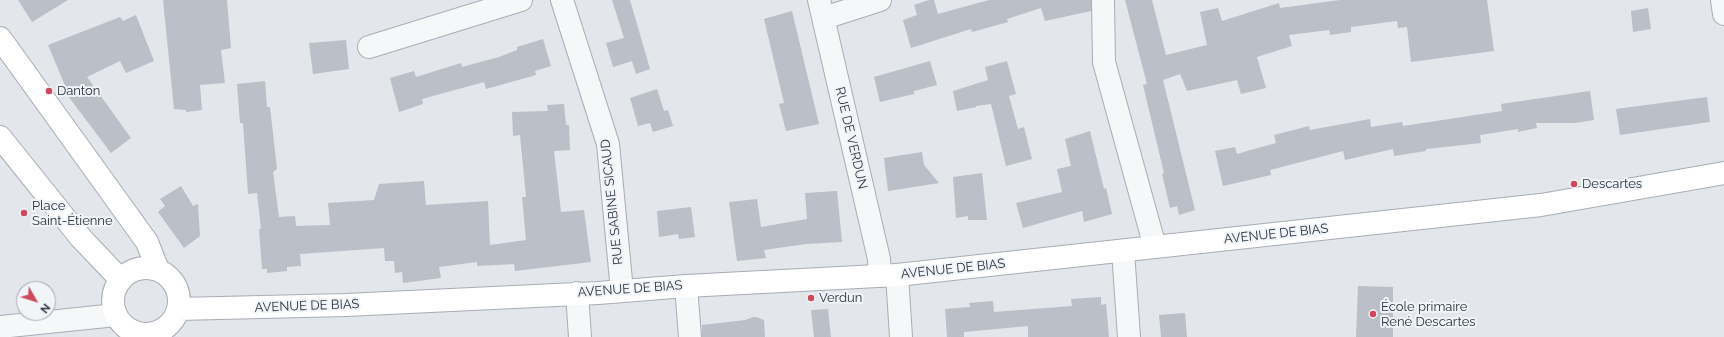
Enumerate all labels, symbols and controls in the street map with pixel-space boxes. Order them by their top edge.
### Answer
place label: Danton [57,83,100,99]
street label: RUE DE VERDUN [832,85,870,191]
marker: Danton [44,86,54,96]
street label: RUE SABINE SICAUD [598,138,626,266]
place label: Descartes [1582,176,1642,192]
marker: Descartes [1569,179,1579,189]
place label: Place Saint-Étienne [32,198,113,229]
marker: Place Saint-Étienne [19,208,29,218]
street label: AVENUE DE BIAS [1223,221,1329,247]
street label: AVENUE DE BIAS [900,256,1006,282]
street label: AVENUE DE BIAS [577,278,683,300]
north arrow [16,281,56,321]
place label: Verdun [819,290,862,306]
marker: Verdun [806,293,816,303]
street label: AVENUE DE BIAS [254,296,360,316]
place label: École primaire René Descartes [1381,299,1476,330]
text: N [37,301,53,316]
marker: École primaire René Descartes [1368,309,1378,319]

